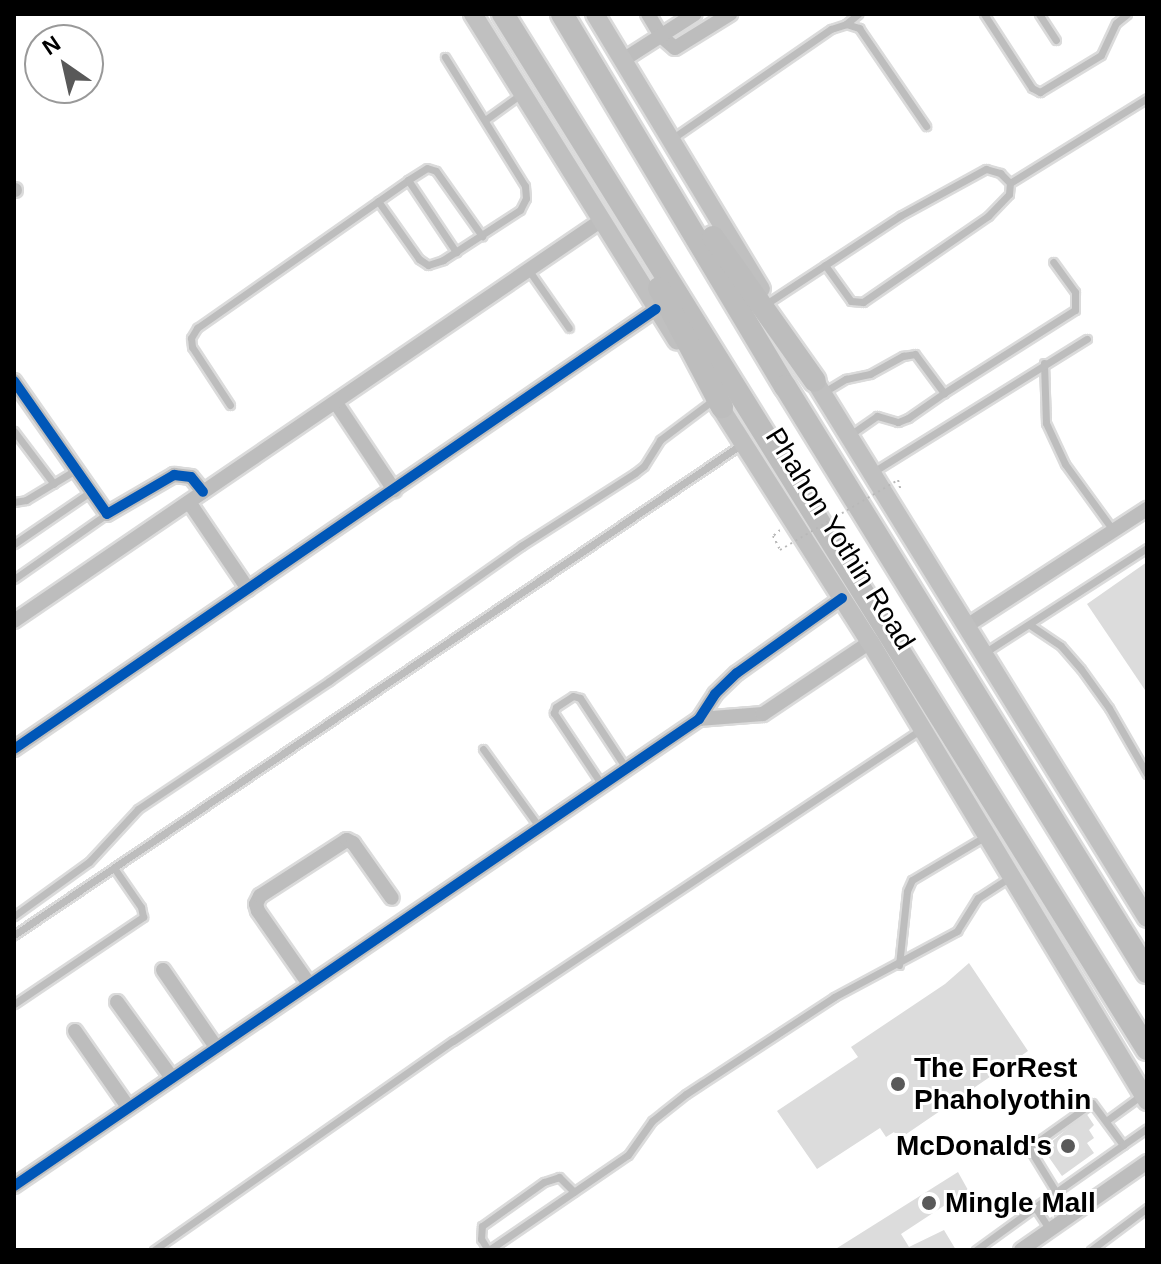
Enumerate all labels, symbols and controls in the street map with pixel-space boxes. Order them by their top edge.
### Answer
north arrow [24,24,104,104]
text: N [38,31,65,60]
street label: Phahon Yothin Road [758,422,922,656]
place label: The ForRest Phaholyothin [914,1051,1091,1117]
marker: The ForRest Phaholyothin [889,1075,907,1093]
place label: McDonald's [896,1129,1052,1163]
marker: McDonald's [1059,1137,1077,1155]
place label: Mingle Mall [945,1186,1096,1220]
marker: Mingle Mall [920,1194,938,1212]

